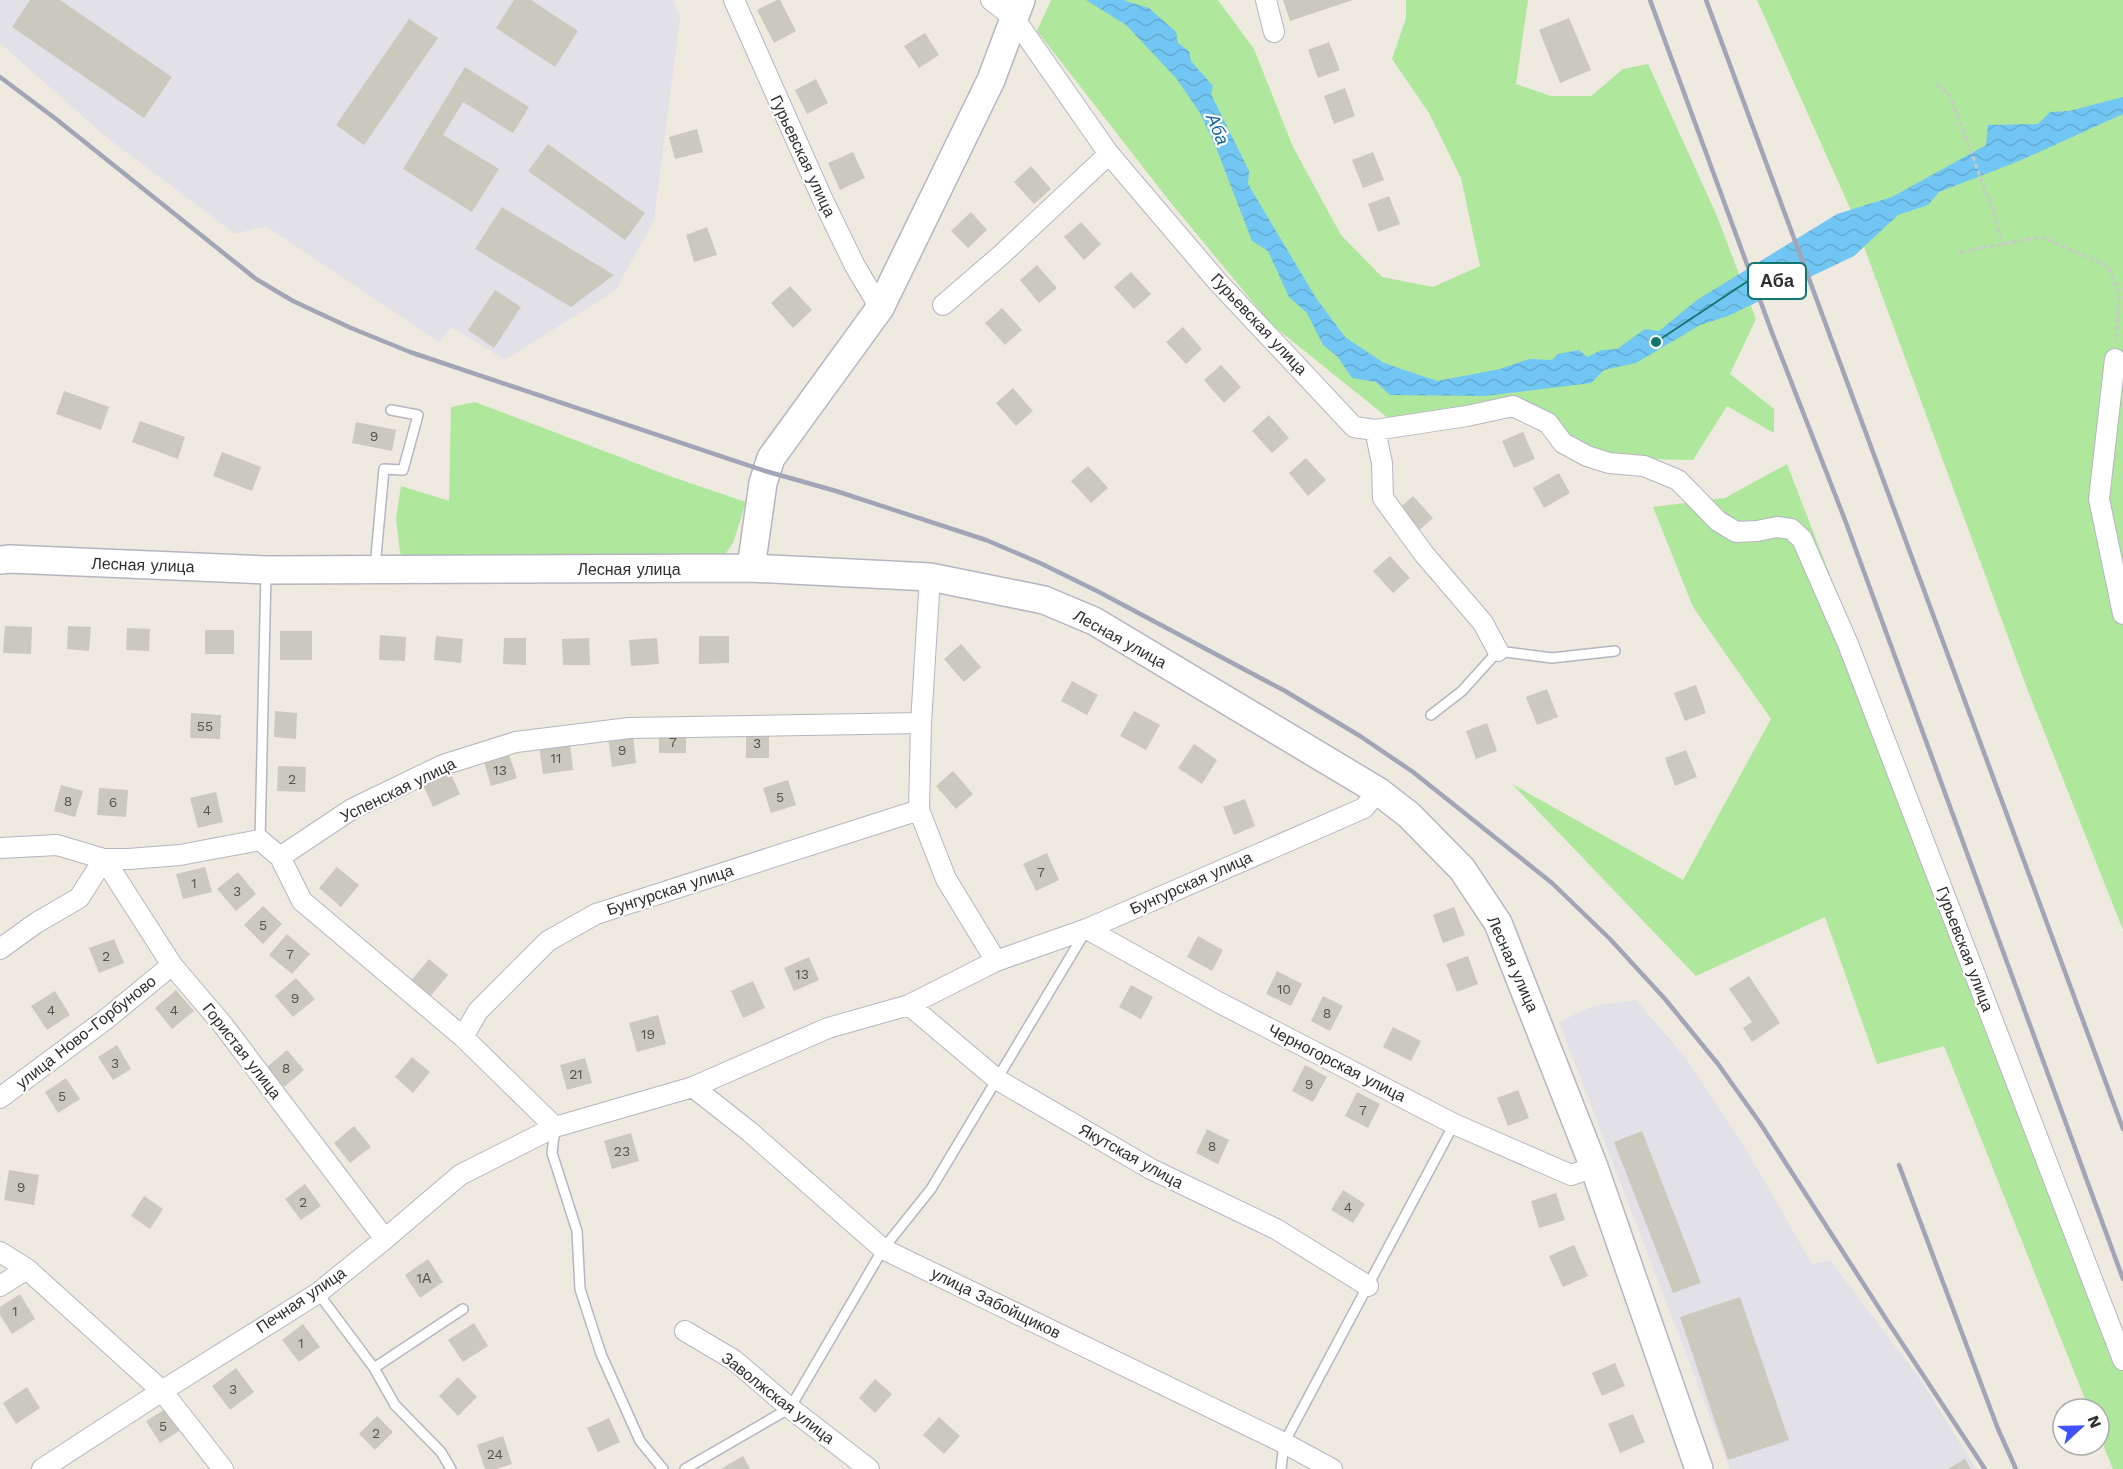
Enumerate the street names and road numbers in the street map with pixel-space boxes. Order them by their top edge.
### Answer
street label: Гурьевская улица [766,92,840,220]
street label: Гурьевская улица [1207,269,1311,379]
street label: Лесная улица [91,554,195,576]
street label: Лесная улица [577,560,681,579]
street label: Лесная улица [1070,606,1170,672]
street label: Успенская улица [337,754,459,826]
street label: Бунгурская улица [1127,847,1255,919]
street label: Бунгурская улица [604,861,736,919]
street label: Гурьевская улица [1932,884,1998,1014]
street label: Лесная улица [1483,913,1543,1015]
street label: улица Ново-Горбуново [12,971,160,1093]
street label: Гористая улица [199,999,285,1103]
street label: Черногорская улица [1265,1020,1409,1106]
street label: Якутская улица [1076,1120,1187,1193]
street label: Печная улица [253,1263,350,1337]
street label: улица Забойщиков [928,1263,1064,1343]
street label: Заволжская улица [718,1348,838,1448]

